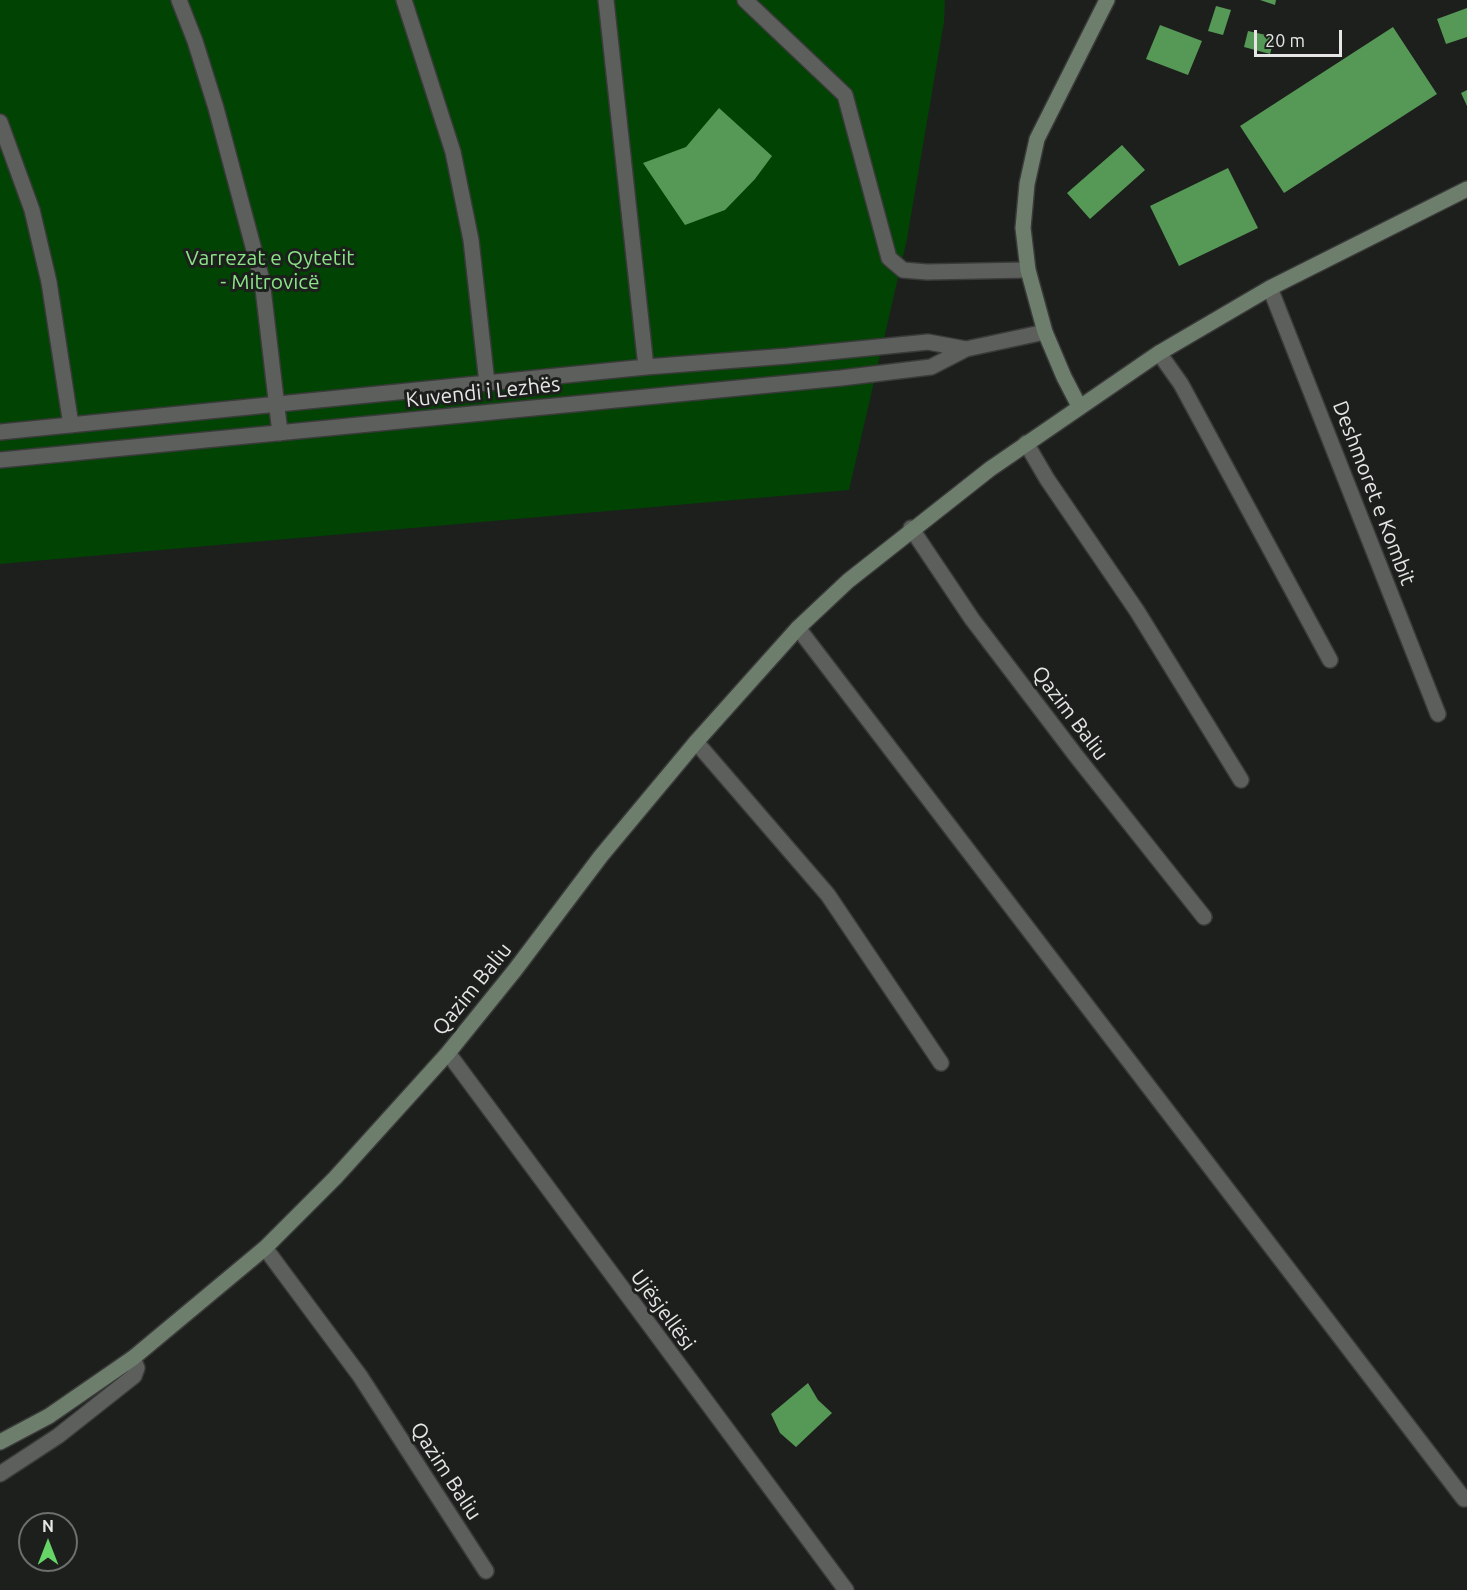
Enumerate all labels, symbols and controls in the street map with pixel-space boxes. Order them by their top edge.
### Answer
scale bar [1257,18,1346,56]
text: 20 m [1265,30,1305,50]
park label: Varrezat e Qytetit - Mitrovicë [186,245,354,295]
street label: Kuvendi i Lezhës [405,371,561,413]
street label: Deshmoret e Kombit [1327,397,1421,589]
street label: Qazim Baliu [1026,661,1114,765]
street label: Qazim Baliu [427,938,517,1040]
street label: Ujësjellësi [625,1265,701,1355]
street label: Qazim Baliu [405,1417,487,1525]
north arrow [18,1512,78,1572]
text: N [42,1517,54,1535]

